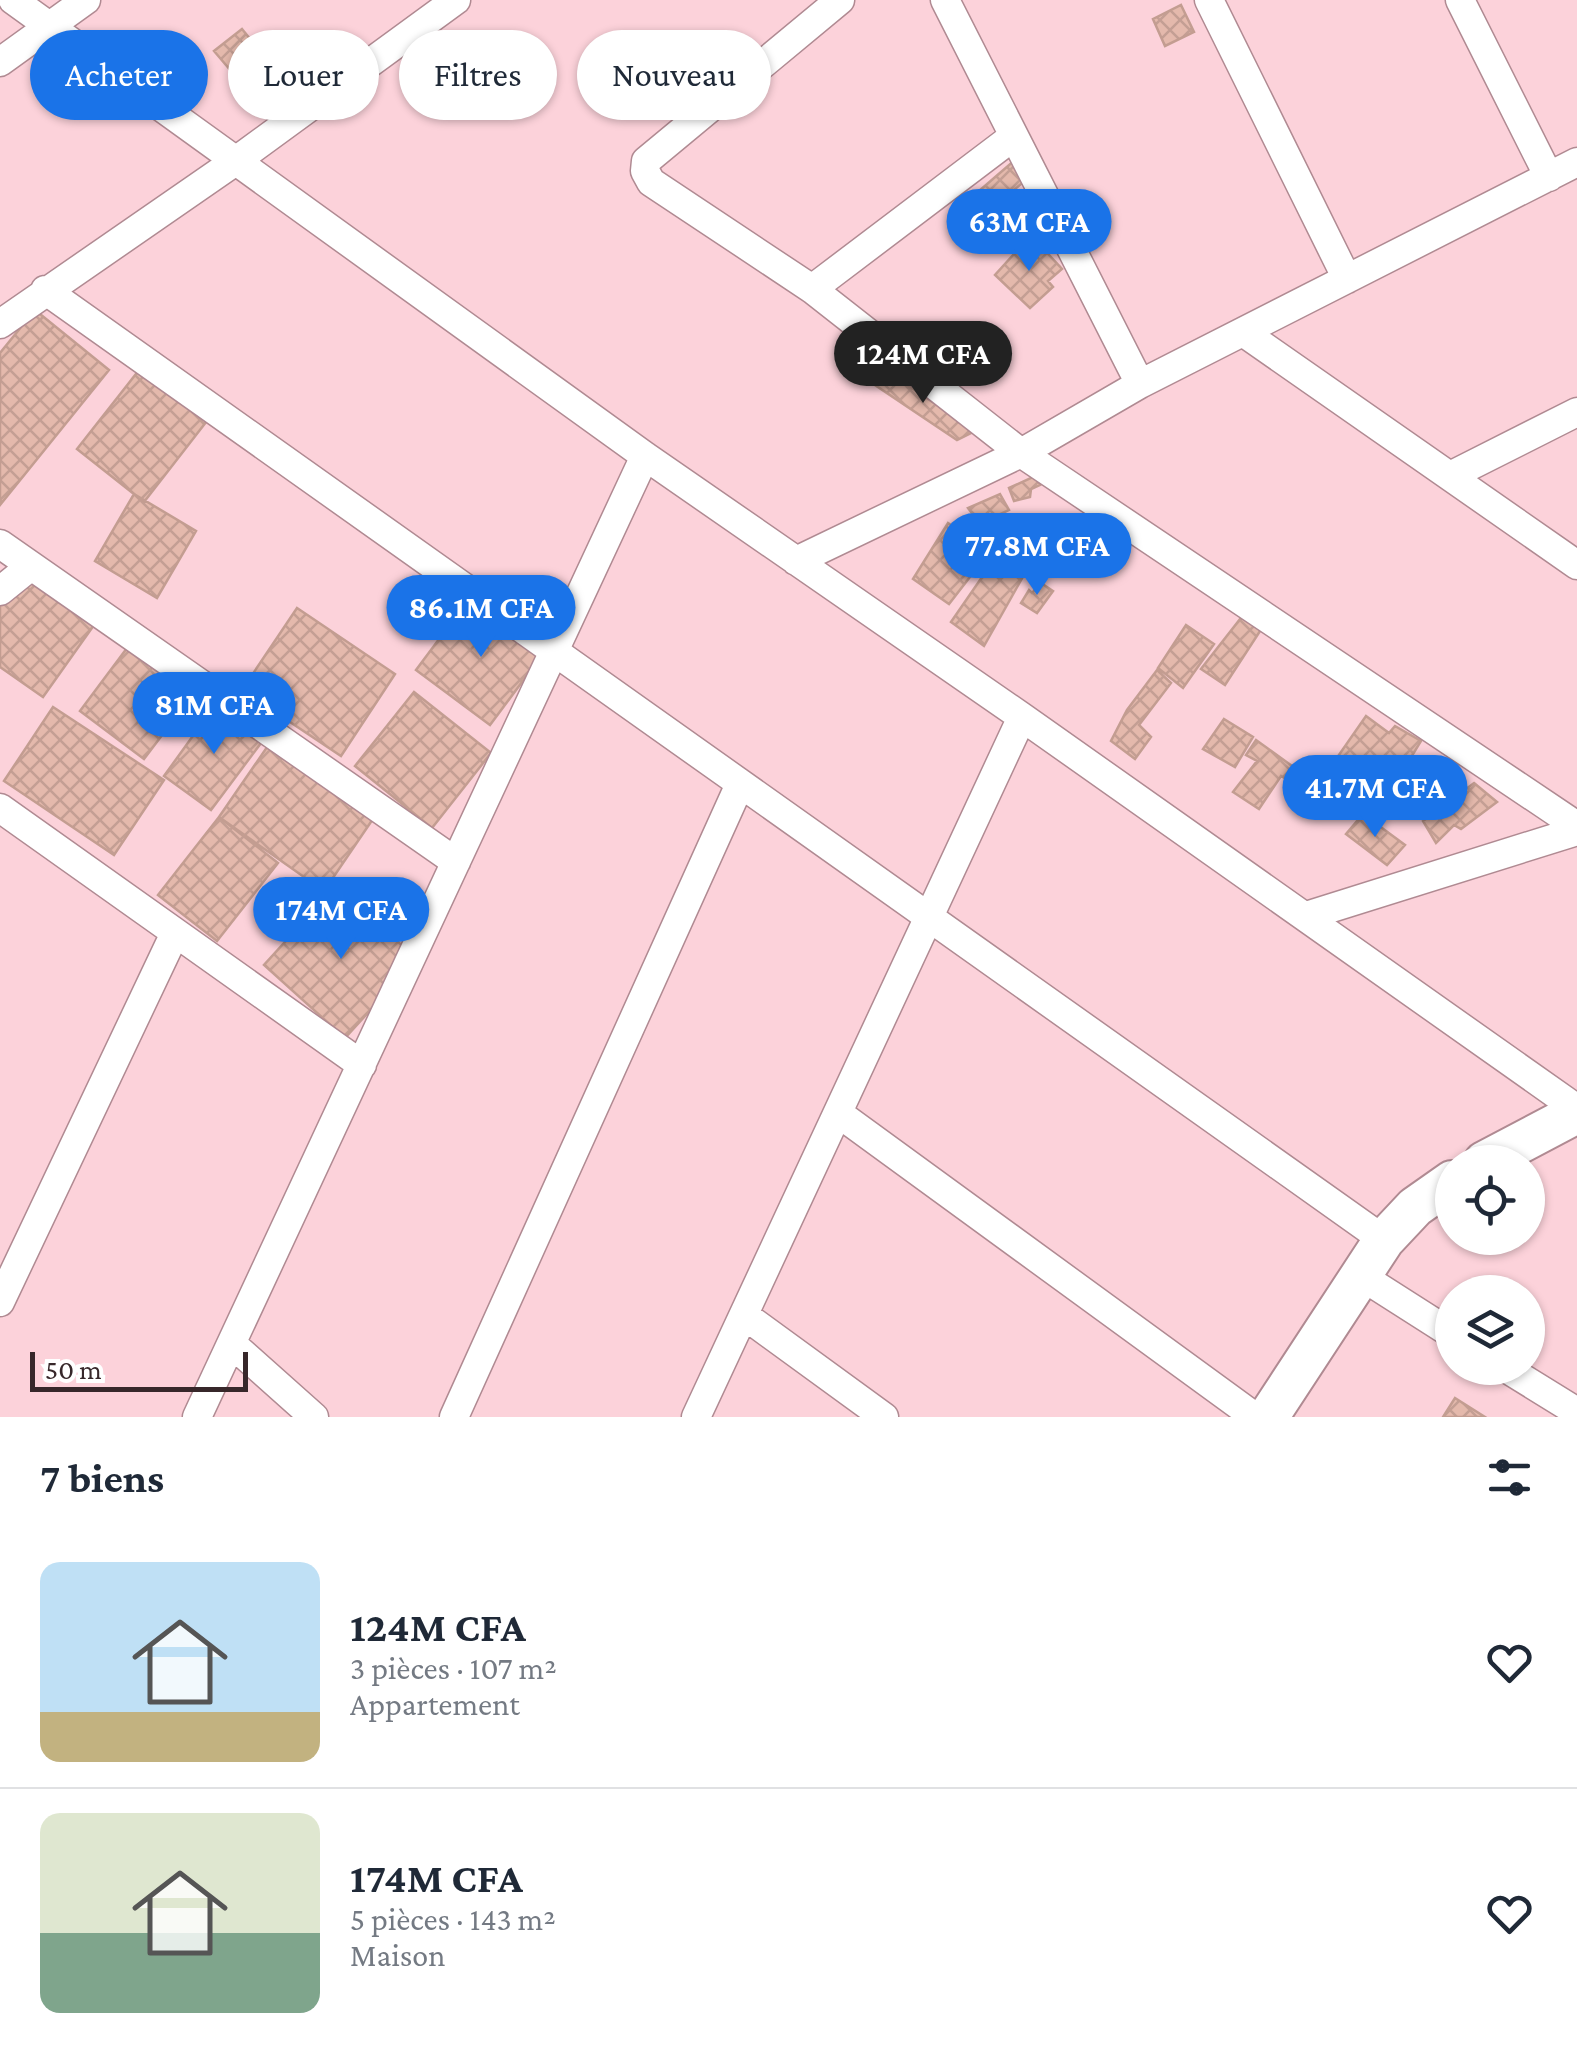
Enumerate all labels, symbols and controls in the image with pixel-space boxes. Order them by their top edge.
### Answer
chip: Acheter [30,30,208,120]
chip: Louer [228,30,379,120]
chip: Filtres [399,30,557,120]
chip: Nouveau [577,30,771,120]
pin: 63M CFA [937,189,1121,274]
text: 63M CFA [969,203,1089,239]
pin: 124M CFA [820,321,1026,406]
text: 124M CFA [856,335,990,371]
pin: 77.8M CFA [923,513,1151,598]
text: 77.8M CFA [964,527,1110,563]
pin: 86.1M CFA [367,575,595,660]
text: 86.1M CFA [408,589,554,625]
pin: 81M CFA [122,672,306,757]
text: 81M CFA [155,686,273,722]
pin: 41.7M CFA [1261,755,1489,840]
text: 41.7M CFA [1304,769,1446,805]
pin: 174M CFA [238,877,444,962]
text: 174M CFA [275,891,407,927]
map controls [1435,1145,1545,1385]
button: locate [1435,1145,1545,1255]
button: layers [1435,1275,1545,1385]
scale bar [30,1347,248,1392]
text: 50 m [45,1354,102,1385]
icon: filters [1482,1450,1537,1505]
text: 7 biens [40,1454,164,1501]
icon: home [120,1602,240,1722]
text: 124M CFA [350,1603,526,1650]
icon: heart [1482,1635,1537,1690]
text: 3 pièces · 107 m² [350,1650,557,1686]
text: Appartement [350,1686,520,1722]
icon: home [120,1853,240,1973]
text: 174M CFA [350,1854,523,1901]
icon: heart [1482,1886,1537,1941]
text: 5 pièces · 143 m² [350,1901,556,1937]
text: Maison [350,1937,445,1973]

